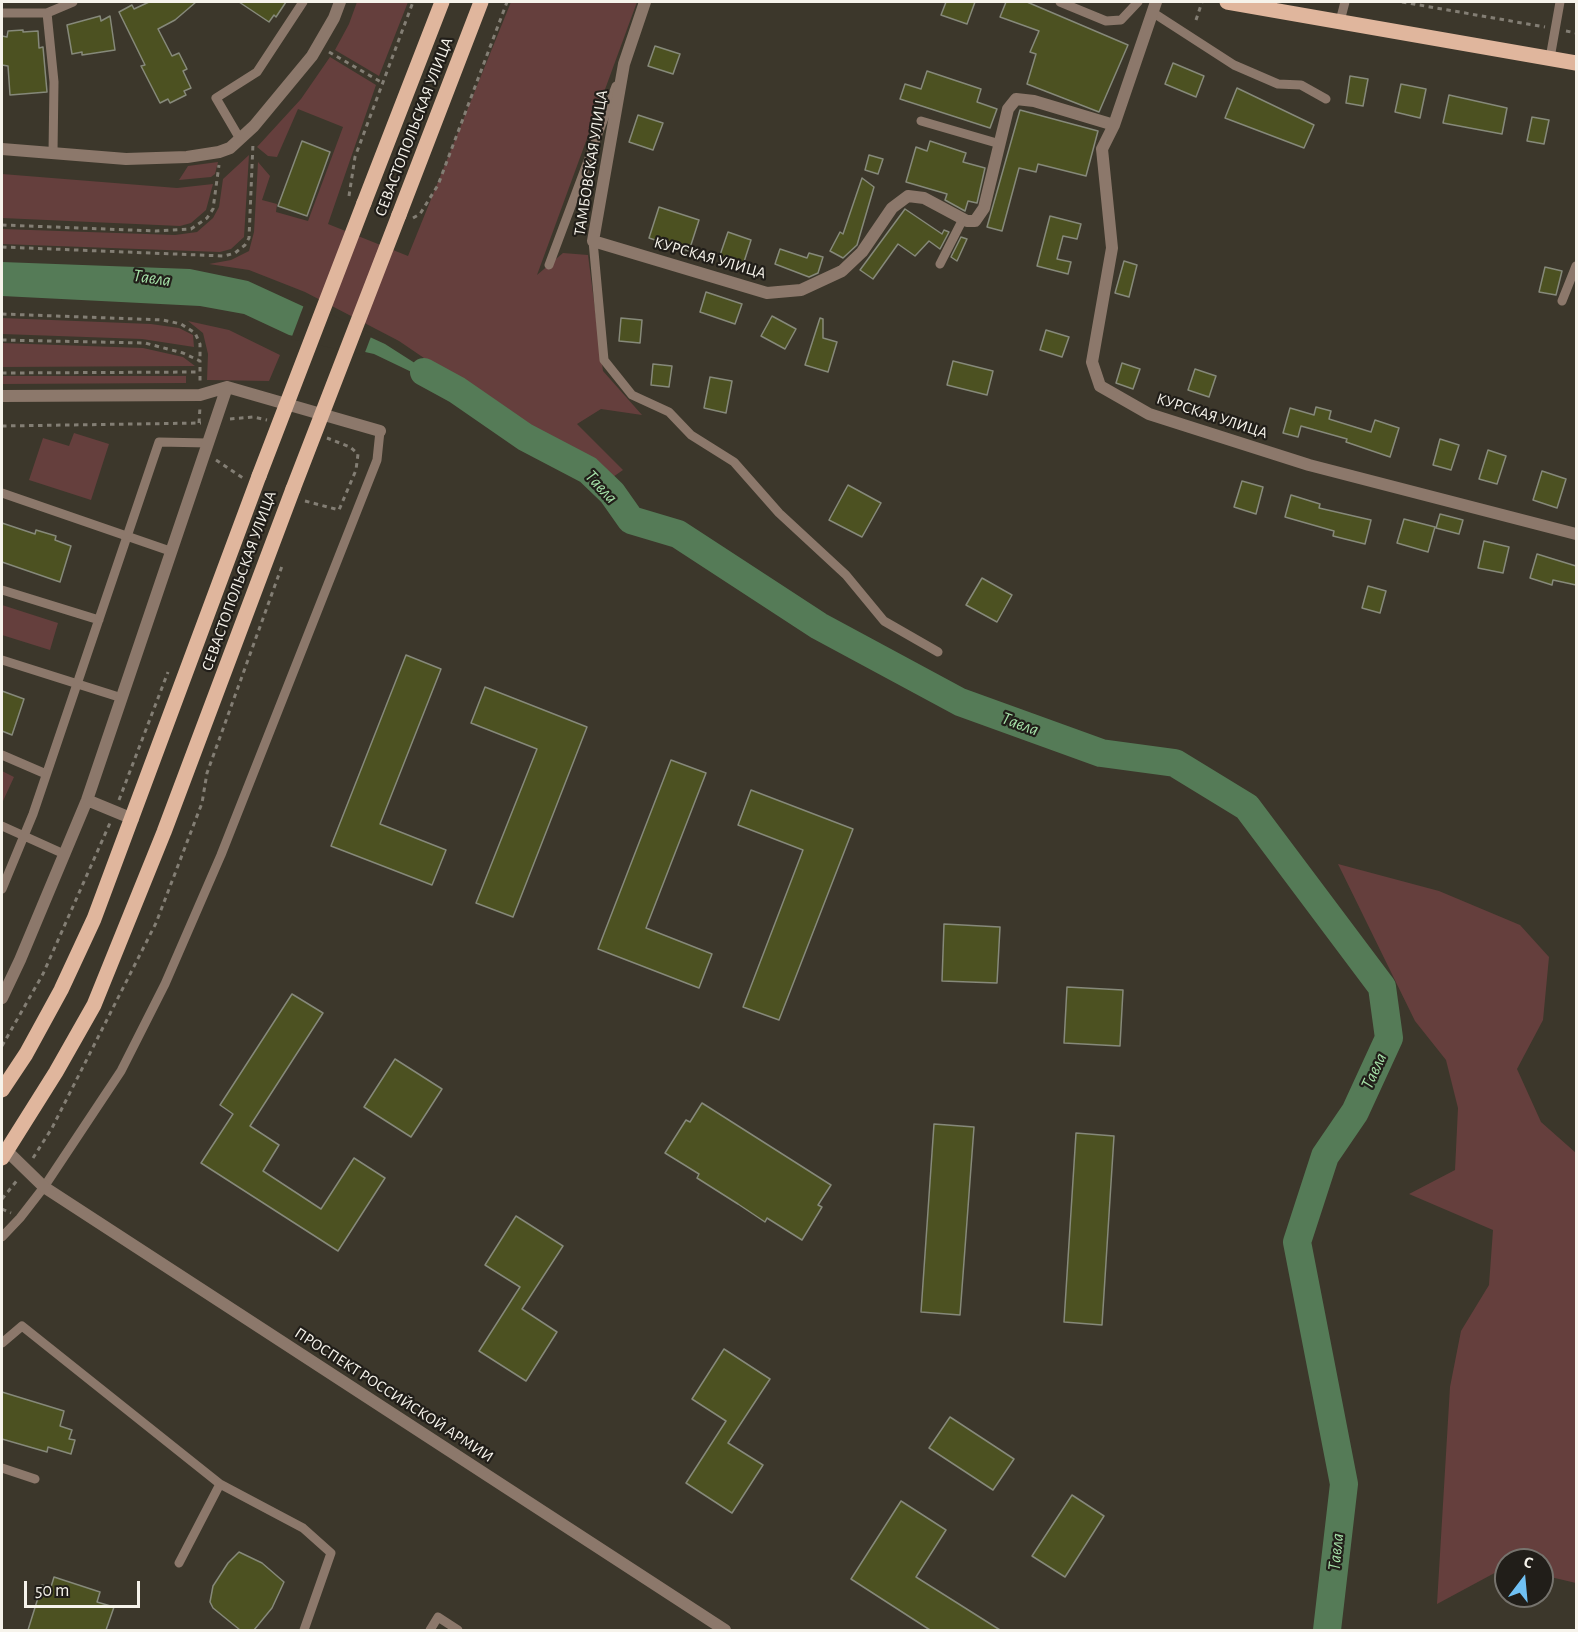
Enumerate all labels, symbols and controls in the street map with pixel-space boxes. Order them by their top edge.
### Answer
street label: СЕВАСТОПОЛЬСКАЯ УЛИЦА [371,35,457,219]
street label: ТАМБОВСКАЯ УЛИЦА [570,89,612,237]
street label: КУРСКАЯ УЛИЦА [652,233,768,283]
water label: Тавла [132,265,172,291]
street label: КУРСКАЯ УЛИЦА [1154,389,1270,443]
water label: Тавла [580,466,622,508]
street label: СЕВАСТОПОЛЬСКАЯ УЛИЦА [197,488,281,674]
water label: Тавла [999,707,1041,741]
water label: Тавла [1356,1049,1392,1093]
street label: ПРОСПЕКТ РОССИЙСКОЙ АРМИИ [291,1323,497,1467]
water label: Тавла [1323,1532,1349,1572]
north arrow [1494,1548,1554,1608]
text: С [1522,1554,1535,1572]
scale bar [27,1569,142,1607]
text: 50 m [35,1582,69,1600]

